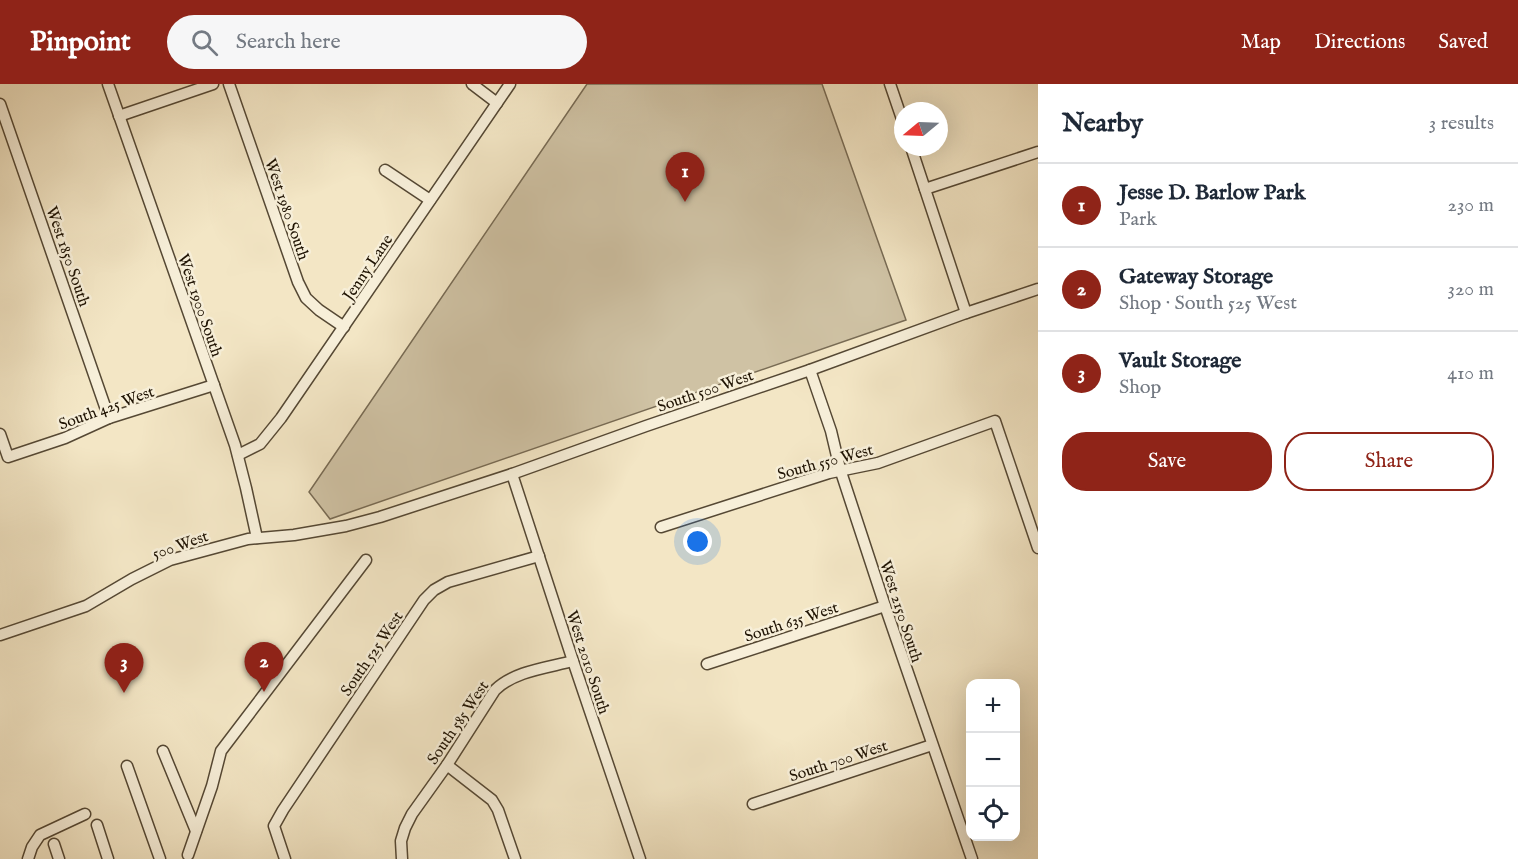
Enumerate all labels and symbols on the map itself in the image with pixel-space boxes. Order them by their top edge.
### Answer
north arrow [894,102,948,156]
pin: 1 [666,152,704,202]
street label: West 1980 South [259,156,313,263]
street label: West 1850 South [41,204,94,310]
street label: Jenny Lane [338,231,398,307]
street label: West 1900 South [172,252,226,360]
street label: South 500 West [655,366,757,418]
street label: South 425 West [56,382,158,435]
street label: South 550 West [775,440,876,485]
street label: 500 West [150,527,212,565]
your location [683,527,712,556]
street label: West 2150 South [874,558,926,666]
street label: South 635 West [742,598,842,647]
street label: South 525 West [337,607,409,700]
street label: West 2010 South [561,608,613,718]
pin: 2 [244,642,284,692]
pin: 3 [104,644,144,693]
street label: South 585 West [423,677,494,769]
street label: South 700 West [787,736,891,787]

